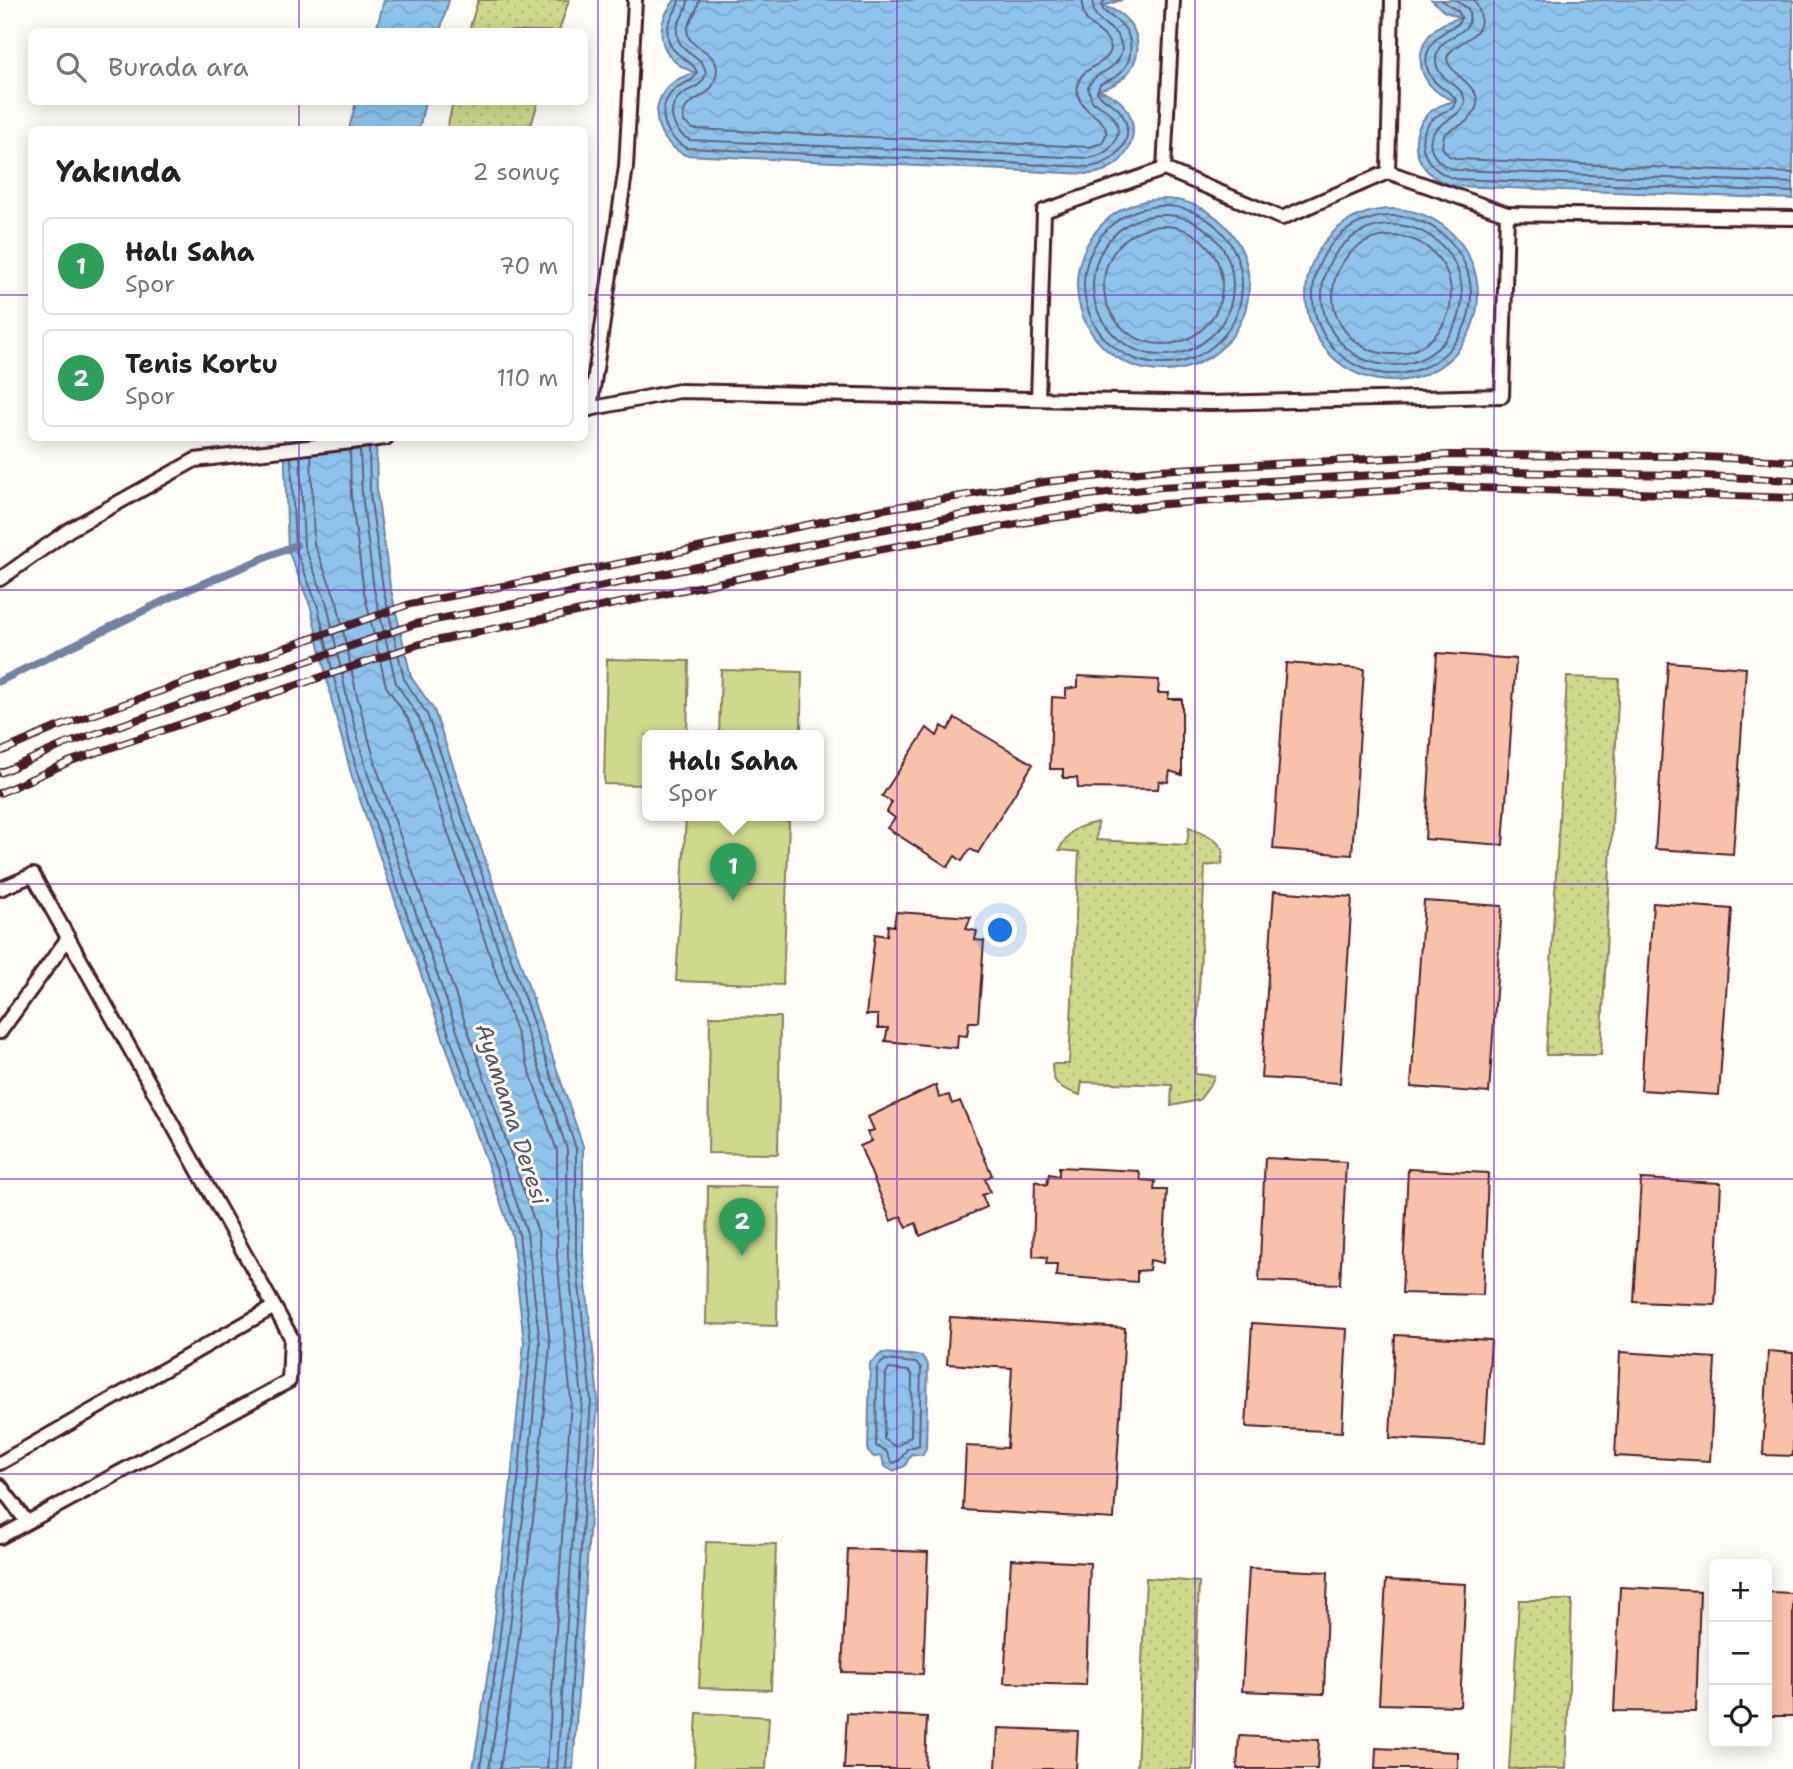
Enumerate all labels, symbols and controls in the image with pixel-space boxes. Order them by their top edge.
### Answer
search box [28,28,588,105]
icon: search [52,48,90,86]
text: Burada ara [108,49,249,84]
text: Yakında [56,151,181,192]
text: 2 sonuç [473,157,560,187]
text: Halı Saha [125,234,255,269]
text: 1 [76,251,86,281]
text: 70 m [499,251,558,281]
text: Spor [125,269,175,299]
text: Tenis Kortu [125,346,278,381]
text: 2 [73,363,89,393]
text: 110 m [496,363,558,393]
text: Spor [125,381,175,411]
popup [642,730,824,821]
text: Halı Saha [668,743,798,778]
text: Spor [668,778,718,808]
pin: 1 [710,843,756,901]
your location [983,913,1017,947]
water label: Ayamama Deresi [469,1020,556,1209]
pin: 2 [719,1198,765,1256]
map controls [1709,1559,1772,1748]
button: + [1709,1559,1772,1622]
button: − [1709,1622,1772,1685]
button: locate [1709,1685,1772,1748]

